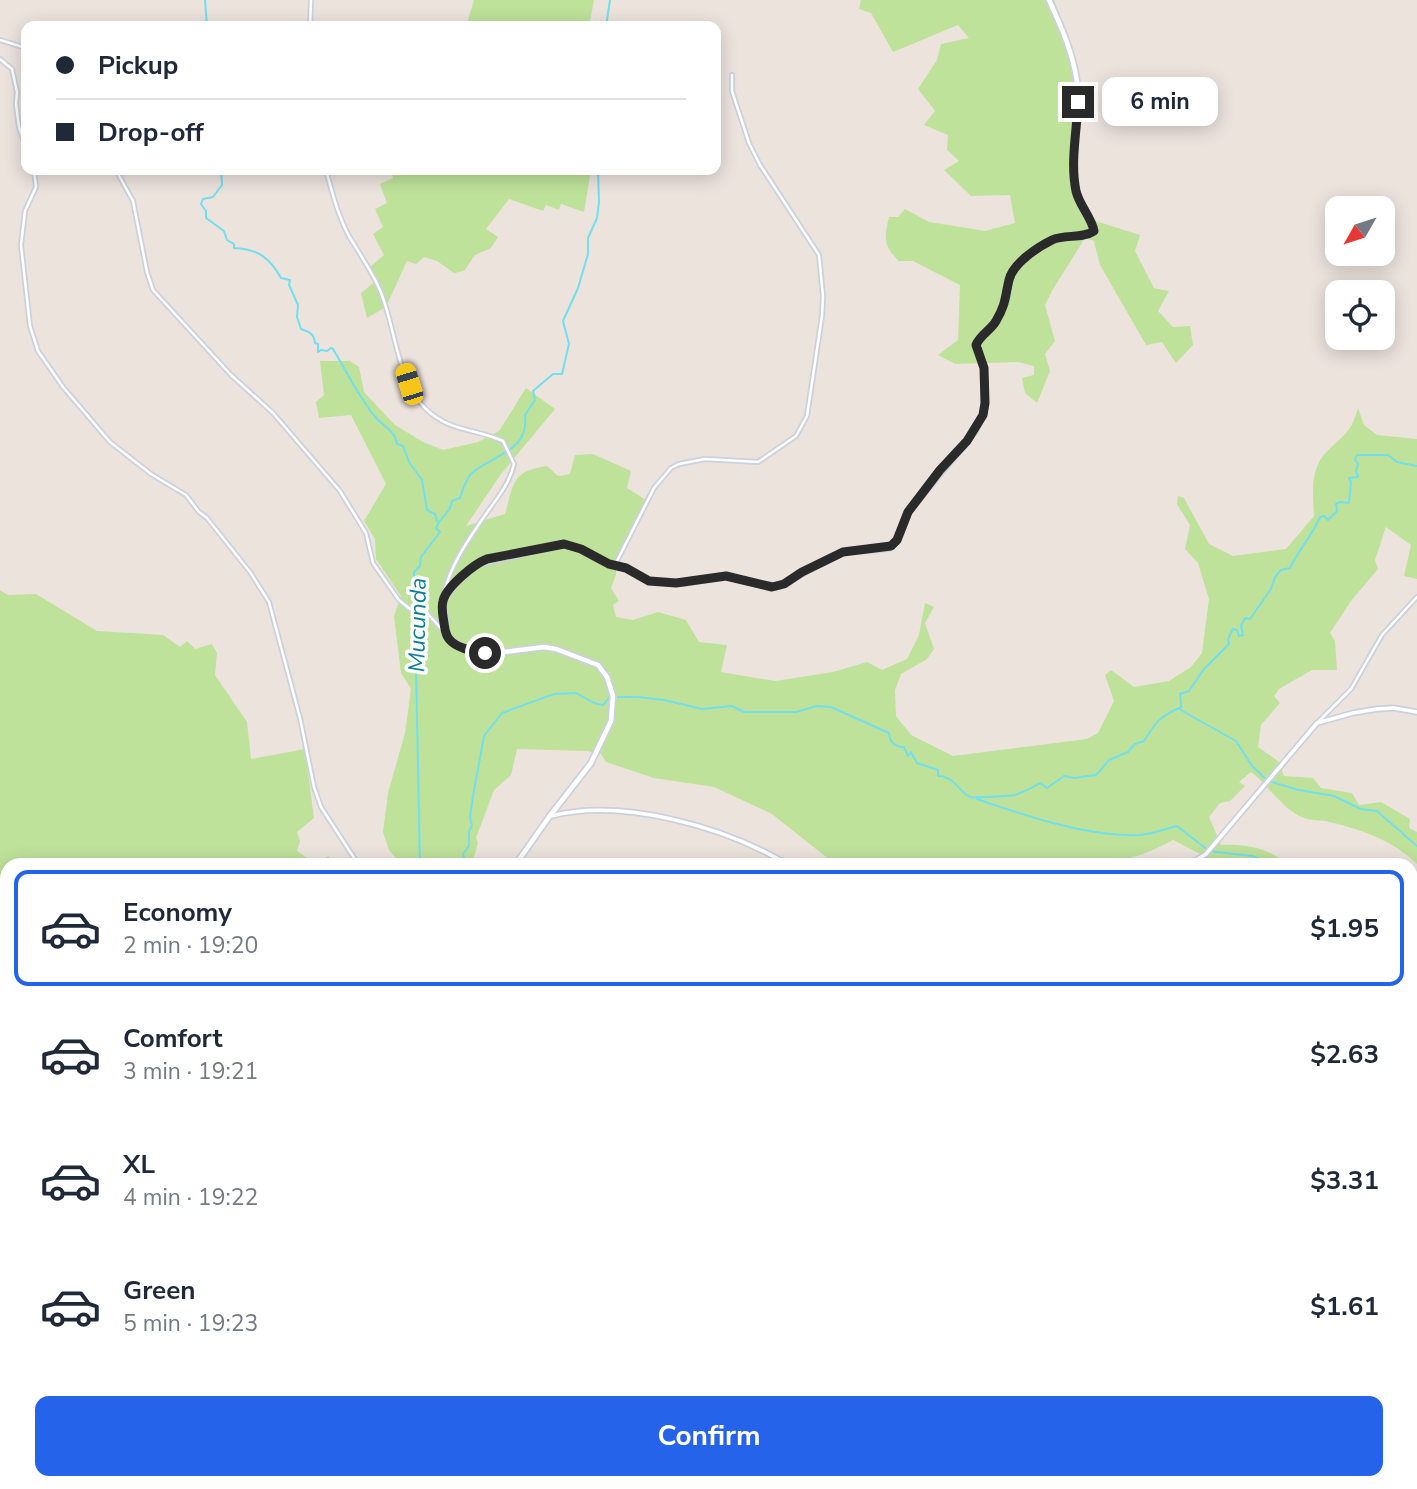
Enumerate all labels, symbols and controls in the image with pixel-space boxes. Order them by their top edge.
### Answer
text: Pickup [98,48,178,83]
callout: 6 min [1102,78,1218,126]
route end [1062,86,1094,118]
text: 6 min [1130,86,1190,117]
text: Drop-off [98,115,204,150]
north arrow [1325,196,1395,266]
map controls [1325,196,1395,350]
button: locate [1325,280,1395,350]
car [393,361,426,407]
water label: Mucunda [401,577,434,673]
route start [469,637,501,669]
text: Economy [123,895,232,930]
icon: car [39,897,102,960]
text: $1.95 [1310,911,1379,946]
text: 2 min · 19:20 [123,930,258,961]
text: Comfort [123,1021,223,1056]
icon: car [39,1023,102,1086]
text: $2.63 [1310,1037,1379,1072]
text: 3 min · 19:21 [123,1056,258,1087]
text: XL [123,1147,155,1182]
icon: car [39,1149,102,1212]
text: $3.31 [1310,1163,1379,1198]
text: 4 min · 19:22 [123,1182,258,1213]
text: Green [123,1273,196,1308]
icon: car [39,1275,102,1338]
text: $1.61 [1310,1289,1379,1324]
text: 5 min · 19:23 [123,1308,258,1339]
button: Confirm [35,1396,1383,1476]

